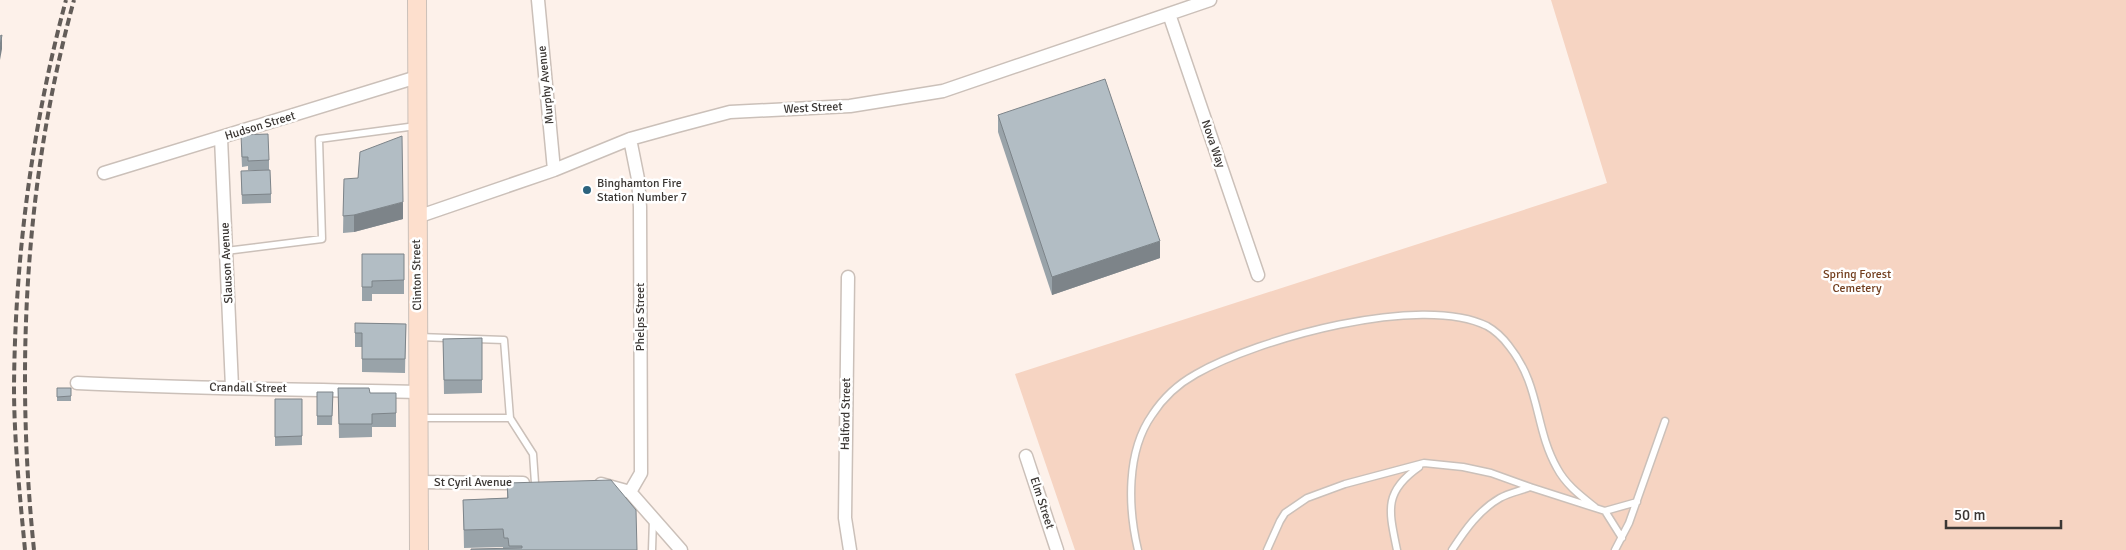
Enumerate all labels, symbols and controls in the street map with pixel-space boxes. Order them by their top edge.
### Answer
street label: Murphy Avenue [534,45,558,125]
street label: West Street [783,99,843,117]
street label: Hudson Street [223,108,297,144]
street label: Nova Way [1198,118,1228,170]
place label: Binghamton Fire Station Number 7 [597,176,687,205]
marker: Binghamton Fire Station Number 7 [581,184,593,196]
street label: Slauson Avenue [217,222,237,304]
street label: Clinton Street [409,239,425,311]
park label: Spring Forest Cemetery [1823,267,1891,296]
street label: Phelps Street [633,283,648,351]
street label: Halford Street [838,378,854,450]
street label: Crandall Street [209,380,287,396]
street label: St Cyril Avenue [434,475,512,490]
street label: Elm Street [1027,475,1057,531]
scale bar [1946,498,2061,530]
text: 50 m [1954,506,1985,524]

